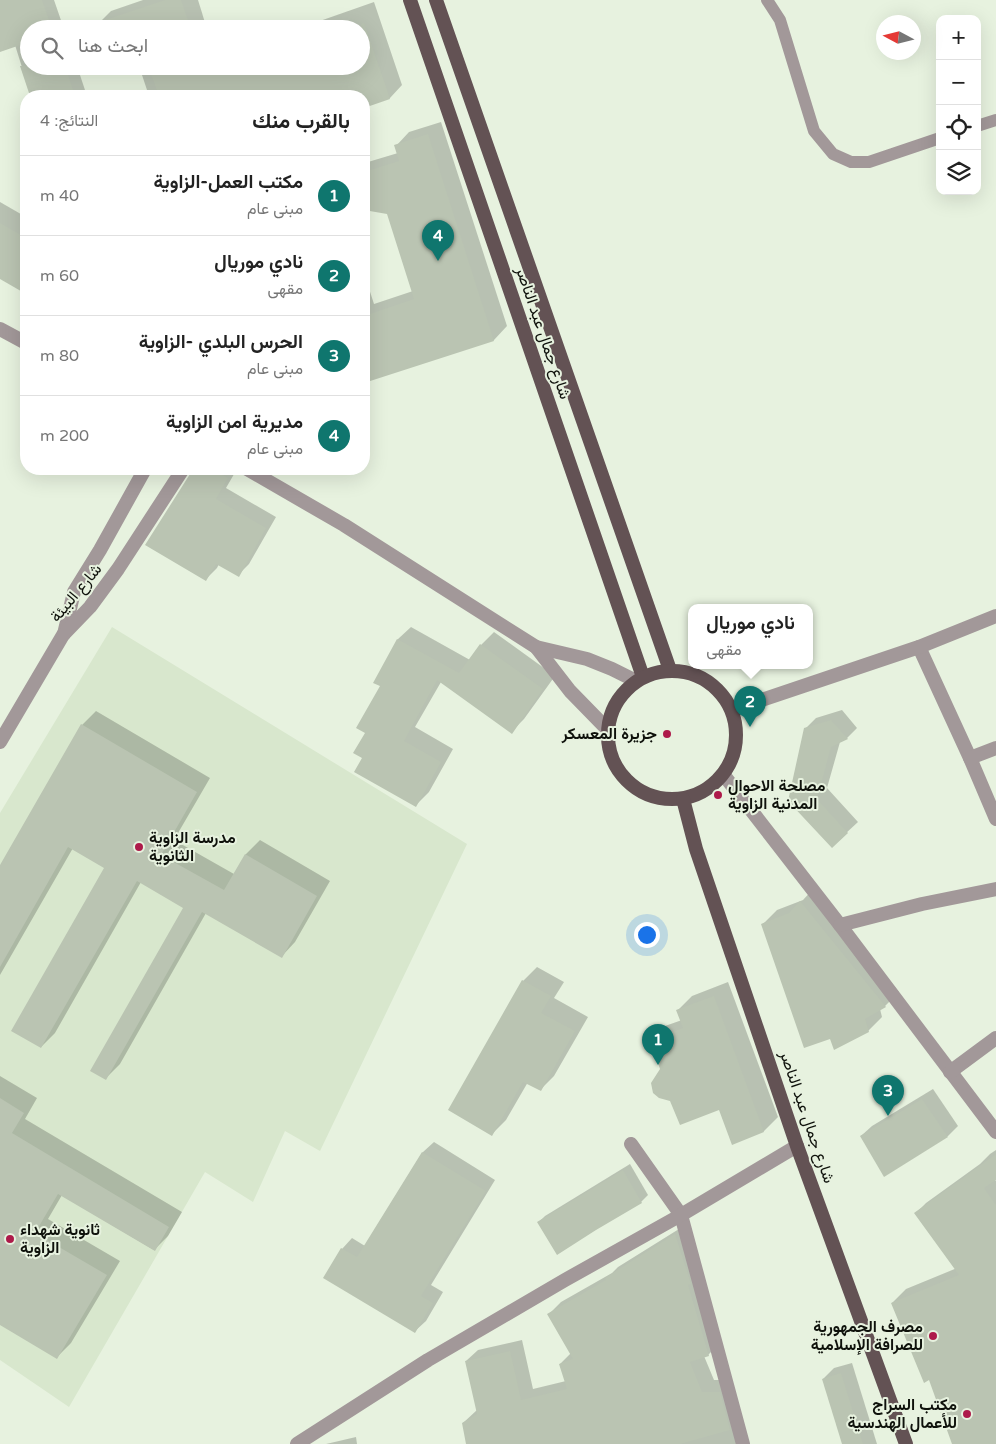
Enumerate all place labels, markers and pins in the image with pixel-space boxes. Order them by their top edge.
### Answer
pin: 4 [422,220,454,261]
pin: 2 [734,686,766,727]
place label: جزيرة المعسكر [561,724,657,744]
marker: جزيرة المعسكر [661,728,673,740]
place label: مصلحة الاحوال المدنية الزاوية [728,776,826,814]
marker: مصلحة الاحوال المدنية الزاوية [712,789,724,801]
place label: مدرسة الزاوية الثانوية [149,828,236,866]
marker: مدرسة الزاوية الثانوية [133,841,145,853]
pin: 1 [642,1024,674,1065]
pin: 3 [872,1075,904,1116]
place label: ثانوية شهداء الزاوية [20,1220,100,1258]
marker: ثانوية شهداء الزاوية [4,1233,16,1245]
place label: مصرف الجمهورية للصرافة الإسلامية [811,1317,923,1355]
marker: مصرف الجمهورية للصرافة الإسلامية [927,1330,939,1342]
place label: مكتب السراج للأعمال الهندسية [847,1395,957,1433]
marker: مكتب السراج للأعمال الهندسية [961,1408,973,1420]

